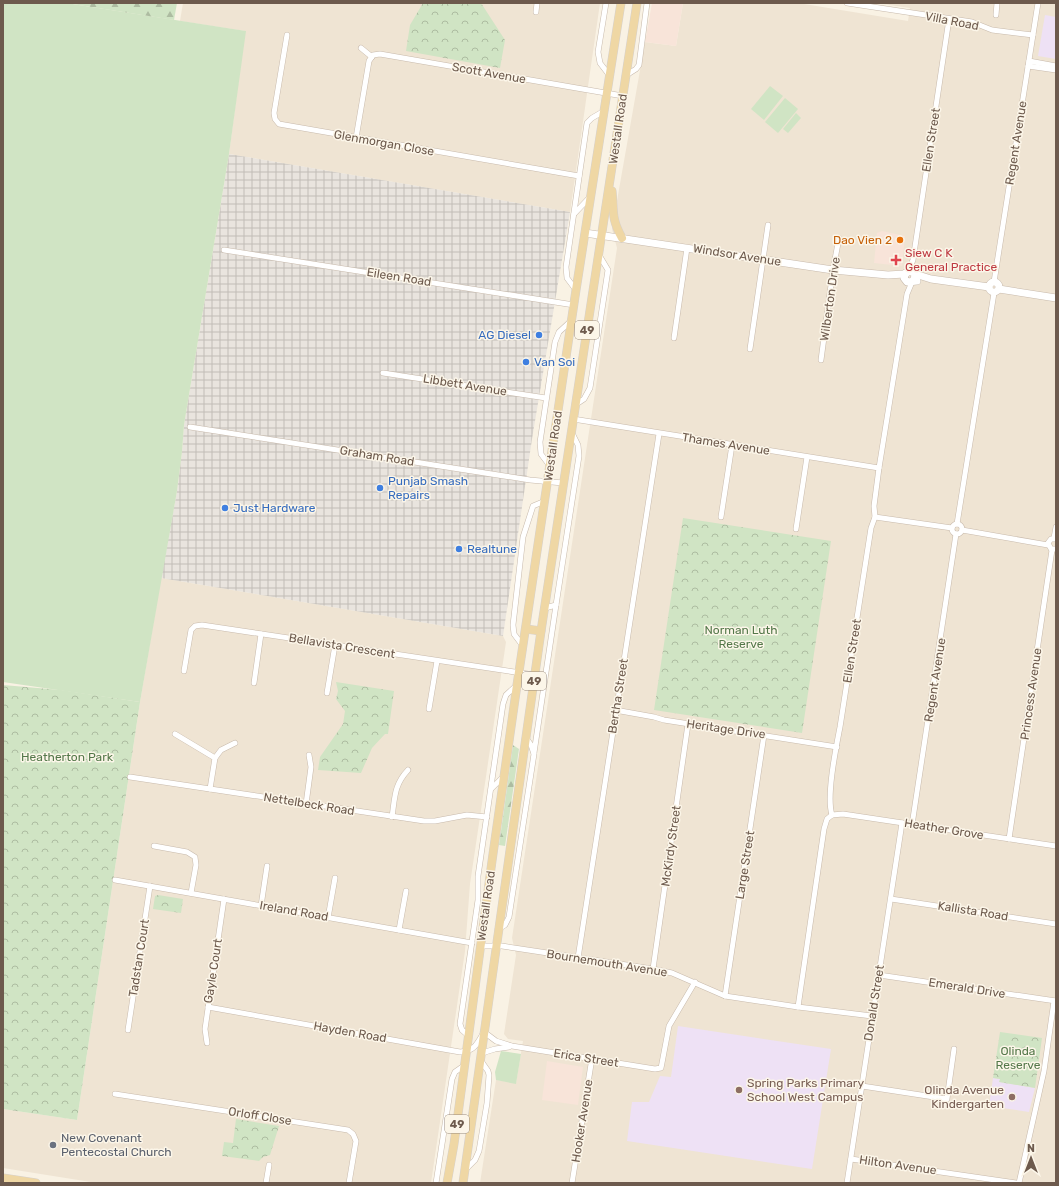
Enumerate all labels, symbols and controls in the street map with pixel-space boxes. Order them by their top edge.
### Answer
street label: Villa Road [924,9,980,33]
street label: Scott Avenue [451,60,527,86]
street label: Westall Road [606,93,630,165]
street label: Regent Avenue [1002,100,1030,186]
street label: Ellen Street [919,107,943,173]
street label: Glenmorgan Close [333,127,436,159]
place label: Dao Vien 2 [833,233,892,247]
marker: Dao Vien 2 [895,235,905,245]
street label: Windsor Avenue [692,241,782,269]
place label: Siew C K General Practice [905,246,997,274]
marker: Siew C K General Practice [890,254,902,266]
street label: Wilberton Drive [817,256,843,342]
street label: Eileen Road [366,265,432,289]
road number: 49 [575,321,599,339]
place label: AG Diesel [478,328,531,342]
marker: AG Diesel [534,330,544,340]
place label: Van Soi [534,355,575,369]
marker: Van Soi [521,357,531,367]
street label: Libbett Avenue [422,371,508,399]
street label: Westall Road [541,410,565,482]
street label: Thames Avenue [681,430,771,458]
street label: Graham Road [339,443,415,469]
place label: Punjab Smash Repairs [388,474,468,502]
marker: Punjab Smash Repairs [375,483,385,493]
place label: Just Hardware [233,501,316,515]
marker: Just Hardware [220,503,230,513]
place label: Realtune [467,542,517,556]
marker: Realtune [454,544,464,554]
street label: Ellen Street [840,618,864,684]
park label: Norman Luth Reserve [704,623,778,651]
street label: Bellavista Crescent [288,631,396,661]
street label: Regent Avenue [921,637,949,723]
street label: Princess Avenue [1018,647,1044,741]
street label: Bertha Street [605,657,631,734]
road number: 49 [522,672,546,690]
street label: Heritage Drive [686,717,767,742]
park label: Heatherton Park [21,750,114,764]
street label: Nettelbeck Road [262,790,356,818]
street label: McKirdy Street [658,804,684,887]
street label: Heather Grove [903,816,985,842]
street label: Large Street [733,829,757,900]
street label: Westall Road [474,870,498,942]
street label: Ireland Road [258,898,330,924]
street label: Kallista Road [937,899,1009,923]
street label: Tadstan Court [126,918,152,998]
street label: Gayle Court [201,937,225,1004]
street label: Bournemouth Avenue [546,947,669,980]
street label: Donald Street [861,964,887,1042]
street label: Emerald Drive [928,975,1007,1001]
street label: Hayden Road [312,1019,388,1045]
park label: Olinda Reserve [995,1044,1041,1072]
street label: Erica Street [552,1046,620,1070]
place label: Spring Parks Primary School West Campus [747,1076,864,1104]
street label: Hooker Avenue [569,1078,596,1164]
place label: Olinda Avenue Kindergarten [924,1083,1004,1111]
marker: Spring Parks Primary School West Campus [734,1085,744,1095]
marker: Olinda Avenue Kindergarten [1007,1092,1017,1102]
street label: Orloff Close [227,1104,293,1128]
road number: 49 [445,1115,469,1133]
place label: New Covenant Pentecostal Church [61,1131,172,1159]
north arrow [1011,1138,1051,1178]
marker: New Covenant Pentecostal Church [48,1140,58,1150]
text: N [1027,1142,1035,1155]
street label: Hilton Avenue [858,1153,938,1177]

